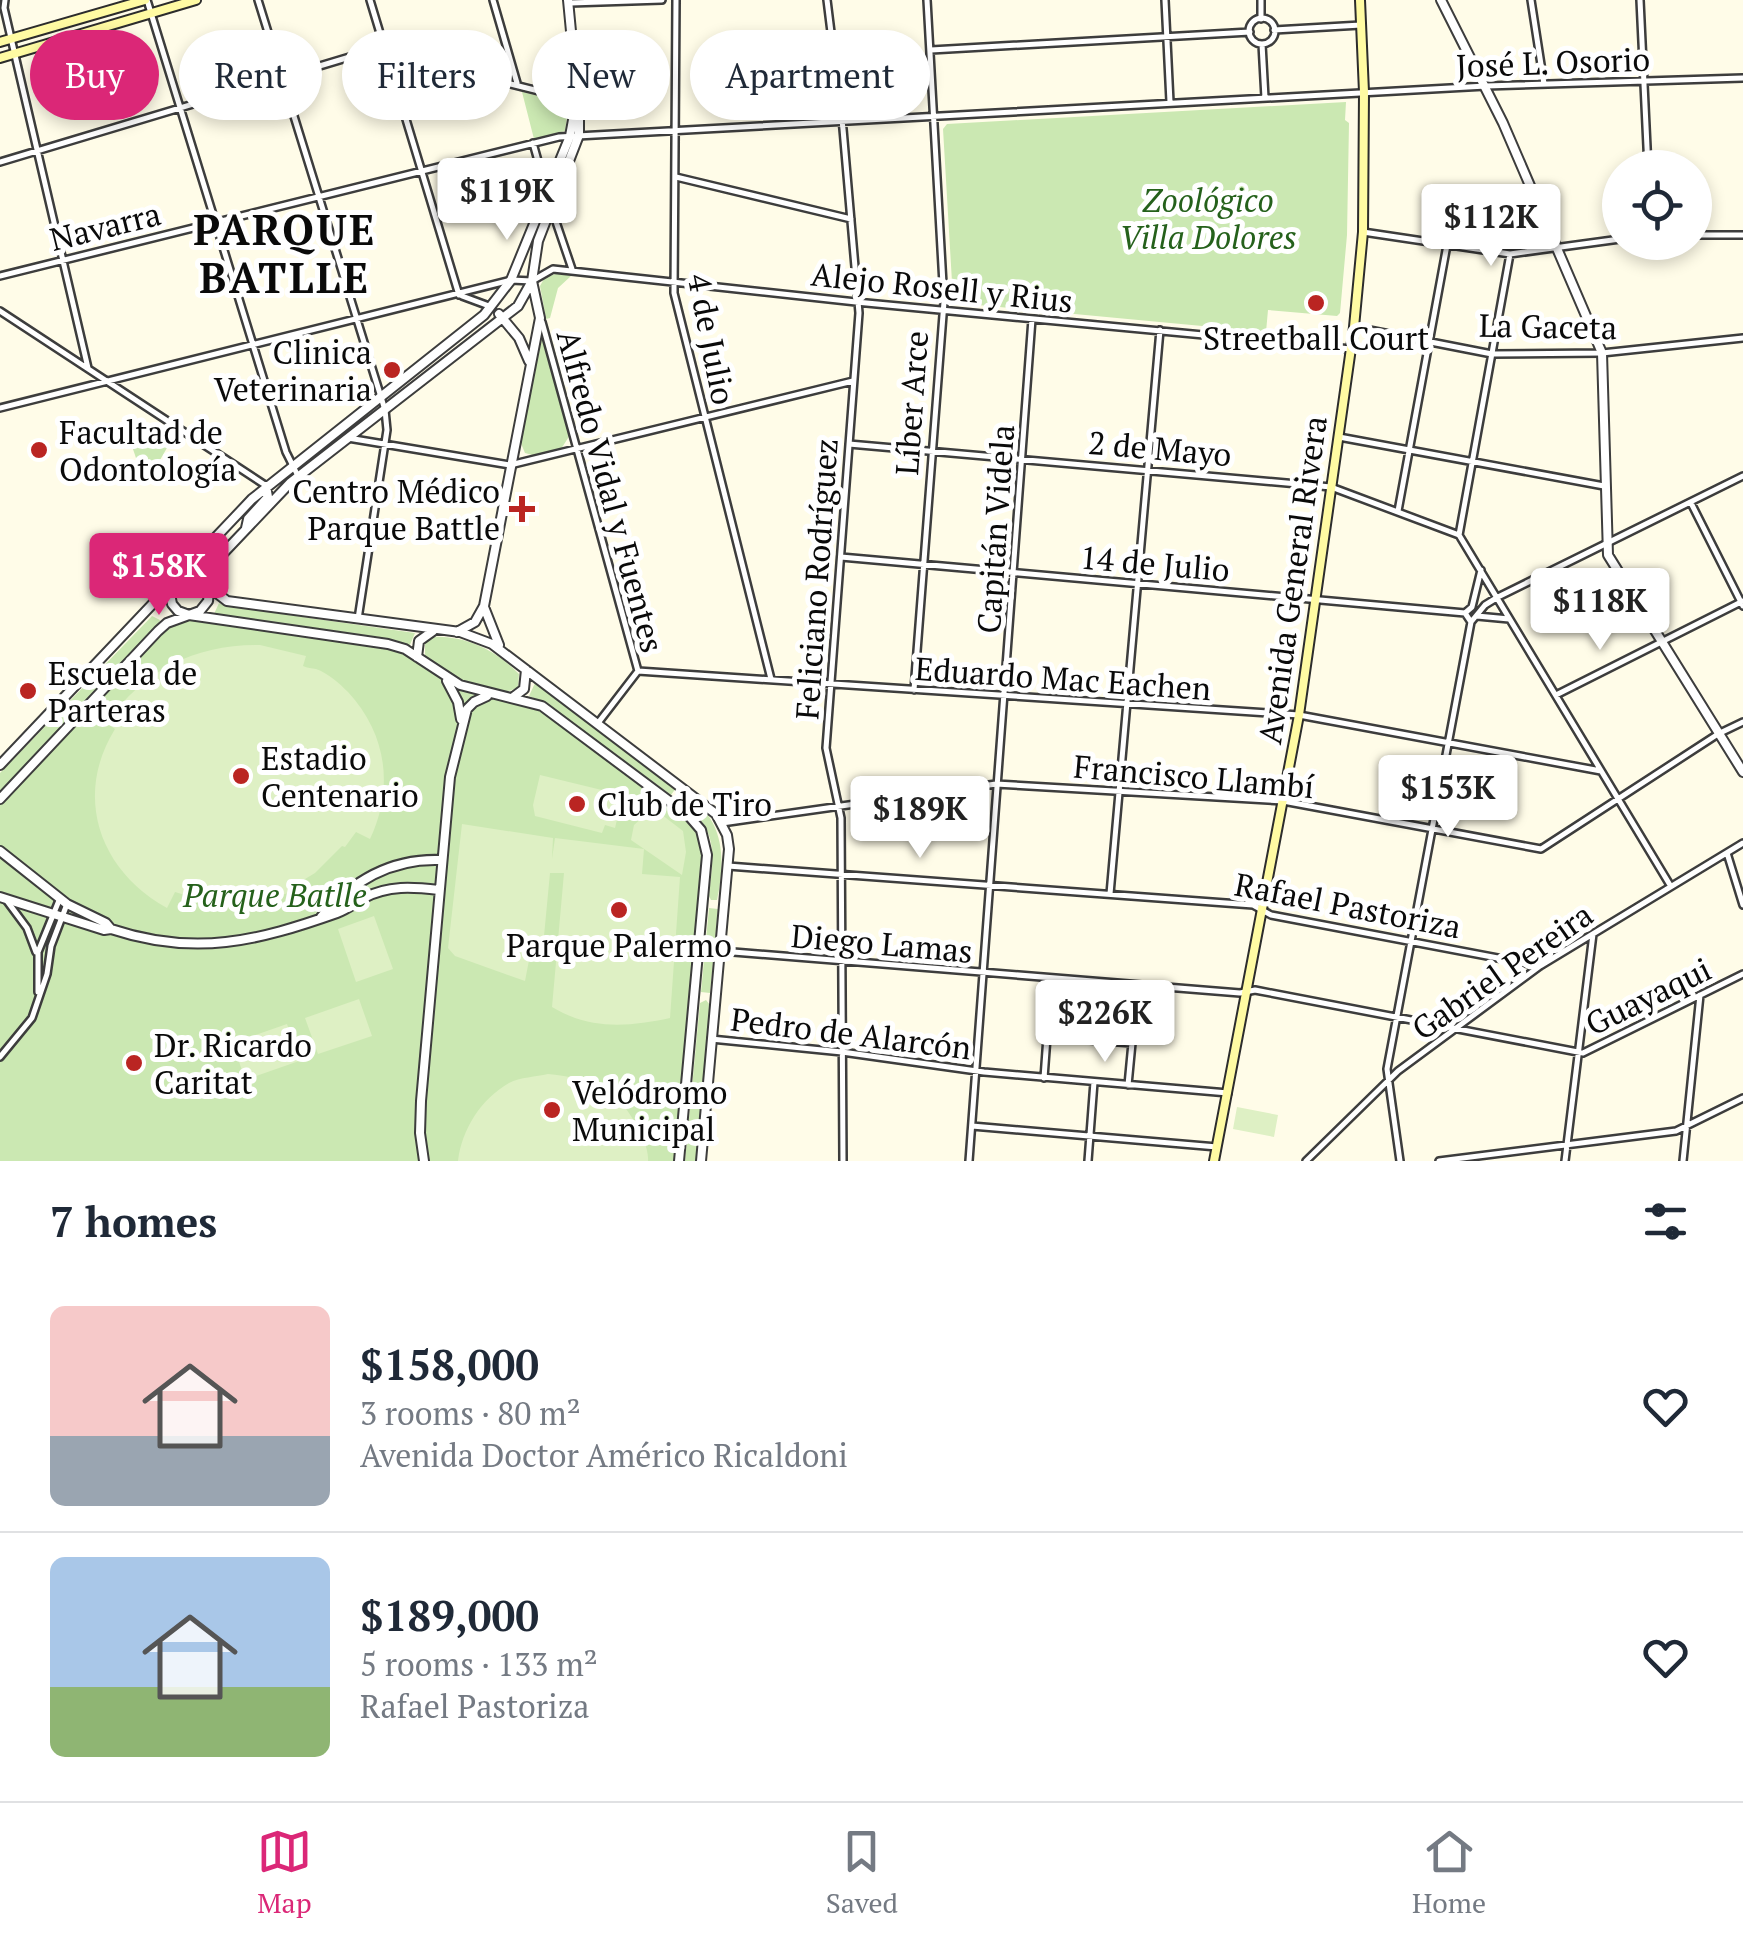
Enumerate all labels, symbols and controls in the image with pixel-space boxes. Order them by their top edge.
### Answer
chip: Buy [30,30,159,120]
chip: Rent [179,30,322,120]
chip: Filters [342,30,512,120]
chip: New [532,30,670,120]
chip: Apartment [690,30,930,120]
street label: José L. Osorio [1455,38,1651,86]
map controls [1602,150,1712,260]
button: locate [1602,150,1712,260]
pin: $119K [437,158,577,243]
text: $119K [459,169,555,211]
park label: Zoológico Villa Dolores [1119,179,1297,258]
pin: $112K [1421,184,1561,269]
street label: Navarra [45,192,165,260]
text: $112K [1443,195,1539,237]
district label: PARQUE BATLLE [193,201,377,305]
street label: Alejo Rosell y Rius [809,252,1075,322]
street label: 4 de Julio [679,270,745,408]
marker: Streetball Court [1305,292,1327,314]
street label: La Gaceta [1479,304,1617,348]
place label: Streetball Court [1203,317,1429,359]
street label: Alfredo Vidal y Fuentes [548,325,674,657]
street label: Líber Arce [885,329,937,477]
place label: Clinica Veterinaria [214,331,372,410]
marker: Clinica Veterinaria [381,359,403,381]
place label: Facultad de Odontología [59,411,237,490]
street label: Avenida General Rivera [1248,413,1336,747]
street label: 2 de Mayo [1087,421,1233,475]
street label: Capitán Videla [967,423,1023,635]
street label: Feliciano Rodríguez [785,437,847,721]
marker: Facultad de Odontología [28,439,50,461]
place label: Centro Médico Parque Battle [292,470,500,549]
marker: Centro Médico Parque Battle [509,496,535,522]
pin: $158K [89,533,229,618]
street label: 14 de Julio [1079,536,1231,590]
text: $158K [111,544,207,586]
pin: $118K [1530,568,1670,653]
text: $118K [1552,579,1648,621]
street label: Eduardo Mac Eachen [914,647,1212,709]
place label: Escuela de Parteras [48,652,197,731]
marker: Escuela de Parteras [17,680,39,702]
place label: Estadio Centenario [261,737,419,816]
street label: Francisco Llambí [1072,745,1316,807]
pin: $153K [1378,755,1518,840]
marker: Estadio Centenario [230,765,252,787]
text: $153K [1400,766,1496,808]
pin: $189K [850,776,990,861]
place label: Club de Tiro [597,783,772,825]
text: $189K [872,787,968,829]
marker: Club de Tiro [566,793,588,815]
street label: Rafael Pastoriza [1231,862,1465,948]
park label: Parque Batlle [182,874,367,916]
street label: Gabriel Pereira [1403,893,1601,1049]
marker: Parque Palermo [608,899,630,921]
street label: Diego Lamas [789,914,975,972]
place label: Parque Palermo [506,924,732,966]
street label: Guayaqui [1578,948,1718,1044]
pin: $226K [1035,980,1175,1065]
text: $226K [1057,991,1153,1033]
street label: Pedro de Alarcón [728,997,974,1069]
place label: Dr. Ricardo Caritat [154,1024,312,1103]
marker: Dr. Ricardo Caritat [123,1052,145,1074]
place label: Velódromo Municipal [572,1071,727,1150]
marker: Velódromo Municipal [541,1099,563,1121]
text: 7 homes [50,1193,217,1249]
icon: filters [1638,1194,1693,1249]
text: $158,000 [360,1336,539,1392]
icon: home [130,1346,250,1466]
icon: heart [1638,1379,1693,1434]
text: 3 rooms · 80 m² [360,1392,581,1434]
text: Avenida Doctor Américo Ricaldoni [360,1434,848,1476]
text: $189,000 [360,1587,539,1643]
icon: home [130,1597,250,1717]
icon: heart [1638,1630,1693,1685]
text: 5 rooms · 133 m² [360,1643,598,1685]
text: Rafael Pastoriza [360,1685,589,1727]
tab: Map [257,1824,312,1921]
tab: Saved [826,1824,898,1921]
tab: Home [1412,1824,1486,1921]

